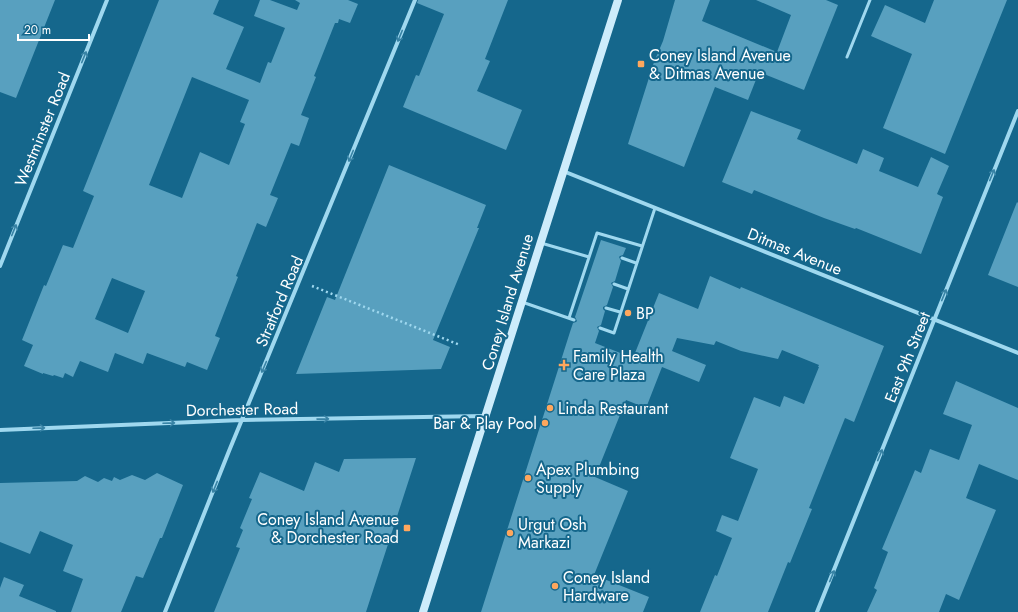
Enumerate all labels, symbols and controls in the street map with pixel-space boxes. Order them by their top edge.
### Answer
scale bar [18,16,89,42]
text: 20 m [24,21,51,39]
one-way arrow [396,30,404,42]
place label: Coney Island Avenue & Ditmas Avenue [649,44,791,85]
one-way arrow [80,52,88,64]
marker: Coney Island Avenue & Ditmas Avenue [636,59,646,69]
street label: Westminster Road [9,69,76,190]
one-way arrow [347,150,354,162]
one-way arrow [989,169,997,181]
street label: Ditmas Avenue [744,222,846,281]
one-way arrow [11,224,19,236]
street label: Coney Island Avenue [476,231,539,373]
street label: Stratford Road [250,252,309,350]
one-way arrow [941,290,949,302]
place label: BP [636,302,654,325]
marker: BP [623,308,633,318]
street label: East 9th Street [879,308,936,406]
place label: Family Health Care Plaza [573,345,664,386]
marker: Family Health Care Plaza [558,359,570,371]
one-way arrow [260,361,267,373]
street label: Dorchester Road [186,397,298,422]
place label: Linda Restaurant [558,397,669,420]
marker: Linda Restaurant [545,403,555,413]
place label: Bar & Play Pool [433,412,537,435]
one-way arrow [316,415,329,423]
marker: Bar & Play Pool [540,418,550,428]
one-way arrow [162,419,175,427]
one-way arrow [32,424,45,432]
one-way arrow [877,450,885,462]
place label: Apex Plumbing Supply [536,458,639,499]
marker: Apex Plumbing Supply [523,473,533,483]
one-way arrow [210,481,218,493]
place label: Coney Island Avenue & Dorchester Road [257,508,399,549]
place label: Urgut Osh Markazi [518,513,587,554]
marker: Coney Island Avenue & Dorchester Road [402,523,412,533]
marker: Urgut Osh Markazi [505,528,515,538]
place label: Coney Island Hardware [563,566,650,607]
one-way arrow [829,570,836,582]
marker: Coney Island Hardware [550,581,560,591]

